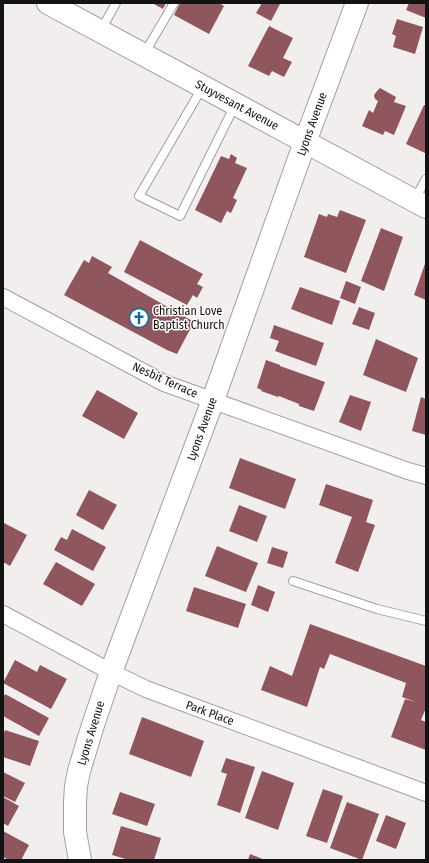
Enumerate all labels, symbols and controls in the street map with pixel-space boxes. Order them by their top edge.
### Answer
street label: Stuyvesant Avenue [193,77,281,133]
street label: Lyons Avenue [294,90,330,158]
place label: Christian Love Baptist Church [153,304,225,332]
church icon: Christian Love Baptist Church [128,307,150,329]
street label: Nesbit Terrace [130,359,200,401]
street label: Lyons Avenue [184,395,220,463]
street label: Park Place [184,698,236,728]
street label: Lyons Avenue [75,699,107,767]

